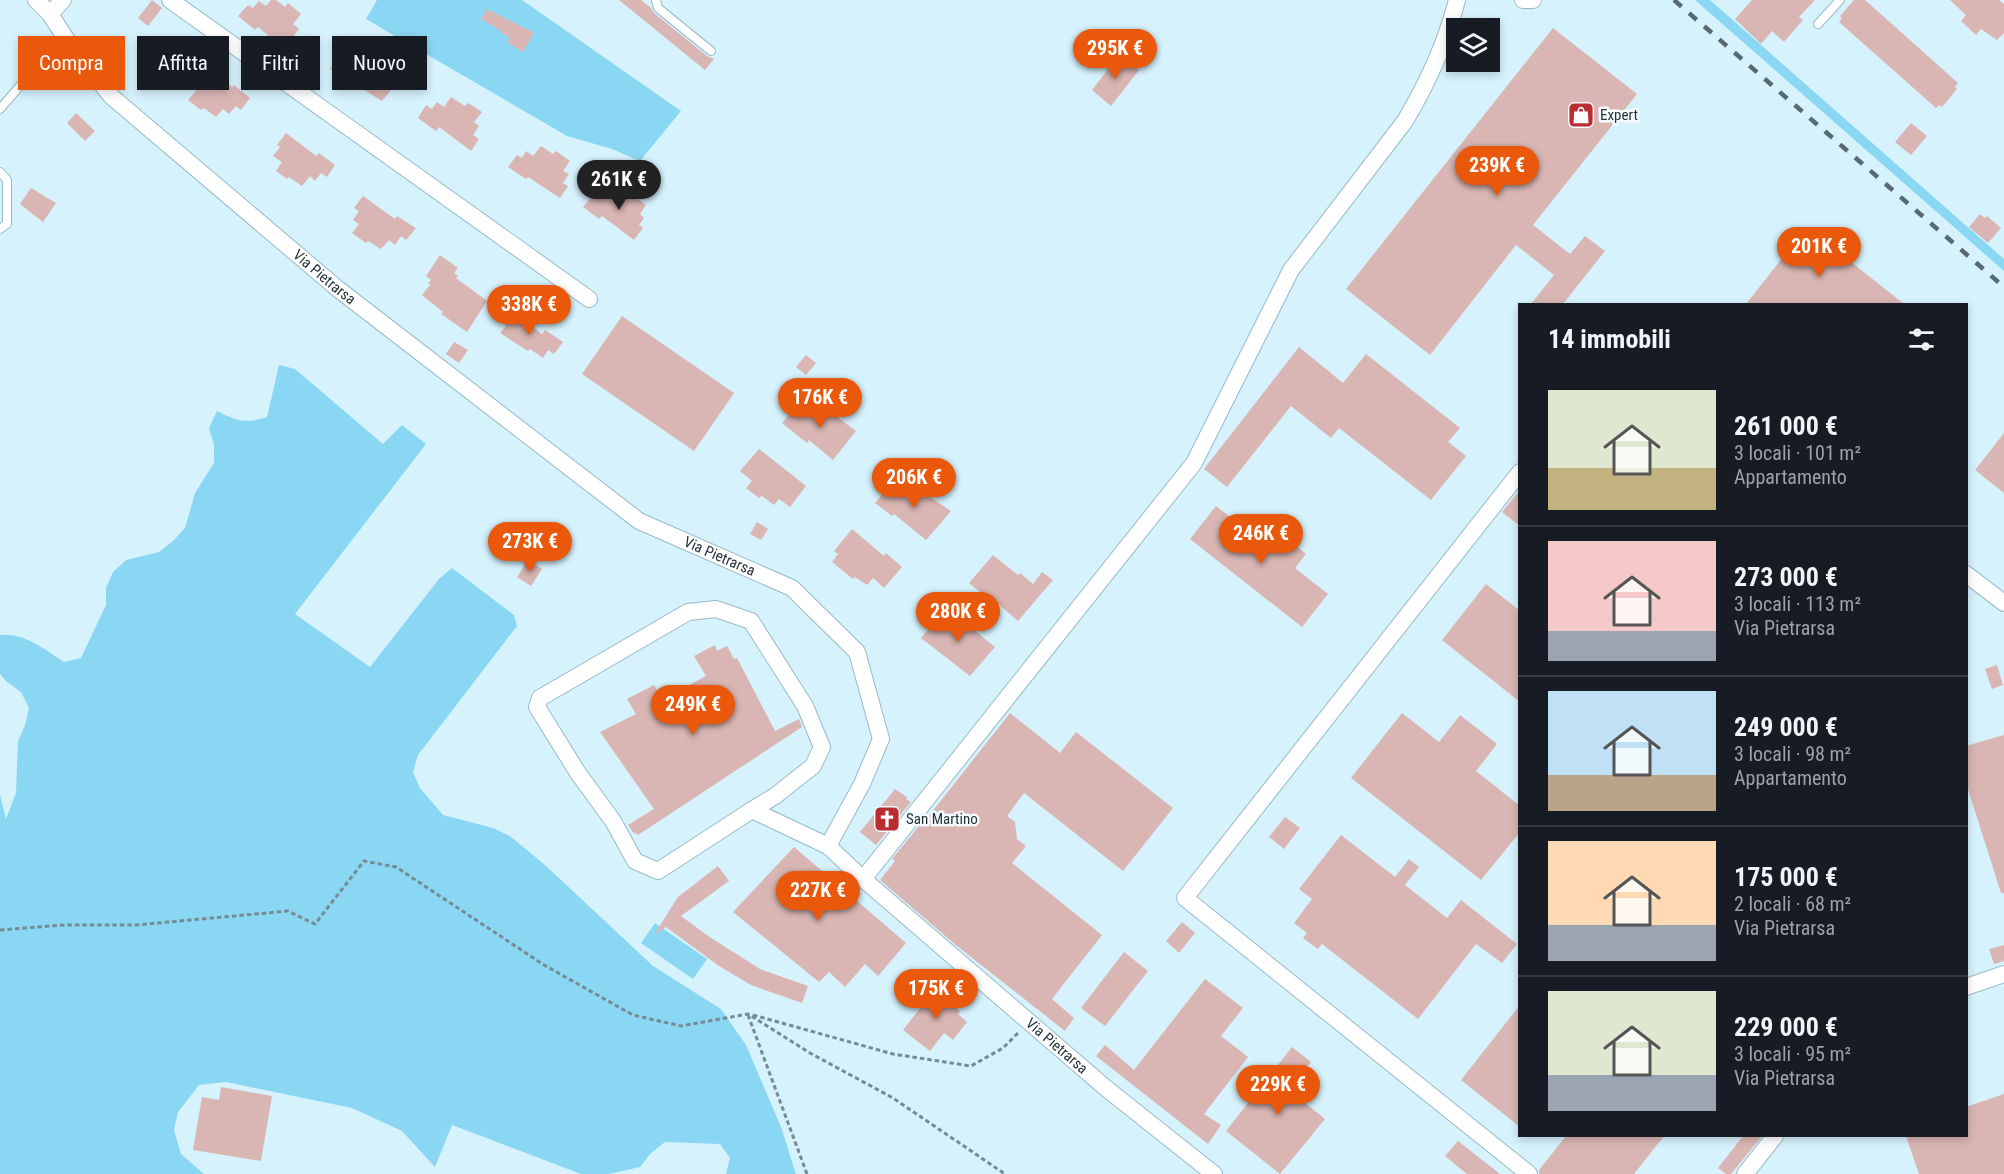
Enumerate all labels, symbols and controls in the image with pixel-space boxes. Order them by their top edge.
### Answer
map controls [1446,18,1500,72]
button: layers [1446,18,1500,72]
pin: 295K € [1066,29,1164,80]
chip: Compra [18,36,125,90]
chip: Affitta [137,36,229,90]
chip: Filtri [241,36,320,90]
chip: Nuovo [332,36,427,90]
text: 295K € [1087,36,1143,60]
shop icon: Expert [1566,100,1596,130]
place label: Expert [1600,106,1638,124]
pin: 239K € [1448,146,1546,197]
text: 239K € [1469,153,1525,177]
pin: 261K € [570,160,668,211]
text: 261K € [591,167,647,191]
pin: 201K € [1770,227,1868,278]
text: 201K € [1791,234,1847,258]
street label: Via Pietrarsa [289,246,359,308]
pin: 338K € [480,285,578,336]
text: 338K € [501,292,557,316]
icon: filters [1905,323,1938,356]
text: 14 immobili [1548,324,1671,354]
pin: 176K € [771,378,869,429]
text: 176K € [792,385,848,409]
text: 261 000 € [1734,411,1838,441]
icon: home [1596,414,1668,486]
text: 3 locali · 101 m² [1734,441,1861,465]
pin: 206K € [865,458,963,509]
text: 206K € [886,465,942,489]
text: Appartamento [1734,465,1847,489]
pin: 246K € [1212,514,1310,565]
text: 246K € [1233,521,1289,545]
pin: 273K € [481,522,579,573]
text: 273K € [502,529,558,553]
street label: Via Pietrarsa [681,533,758,580]
text: 273 000 € [1734,562,1838,592]
icon: home [1596,565,1668,637]
pin: 280K € [909,592,1007,643]
text: 3 locali · 113 m² [1734,592,1861,616]
text: 280K € [930,599,986,623]
text: Via Pietrarsa [1734,616,1835,640]
pin: 249K € [644,685,742,736]
text: 249K € [665,692,721,716]
text: 249 000 € [1734,712,1838,742]
icon: home [1596,715,1668,787]
text: 3 locali · 98 m² [1734,742,1851,766]
text: Appartamento [1734,766,1847,790]
church icon: San Martino [872,804,902,834]
place label: San Martino [906,810,978,828]
text: 175 000 € [1734,862,1838,892]
icon: home [1596,865,1668,937]
pin: 227K € [769,871,867,922]
text: 227K € [790,878,846,902]
text: 2 locali · 68 m² [1734,892,1851,916]
text: Via Pietrarsa [1734,916,1835,940]
pin: 175K € [887,969,985,1020]
text: 175K € [908,976,964,1000]
text: 229 000 € [1734,1012,1838,1042]
street label: Via Pietrarsa [1022,1014,1091,1077]
icon: home [1596,1015,1668,1087]
text: 3 locali · 95 m² [1734,1042,1851,1066]
pin: 229K € [1229,1065,1327,1116]
text: Via Pietrarsa [1734,1066,1835,1090]
text: 229K € [1250,1072,1306,1096]

